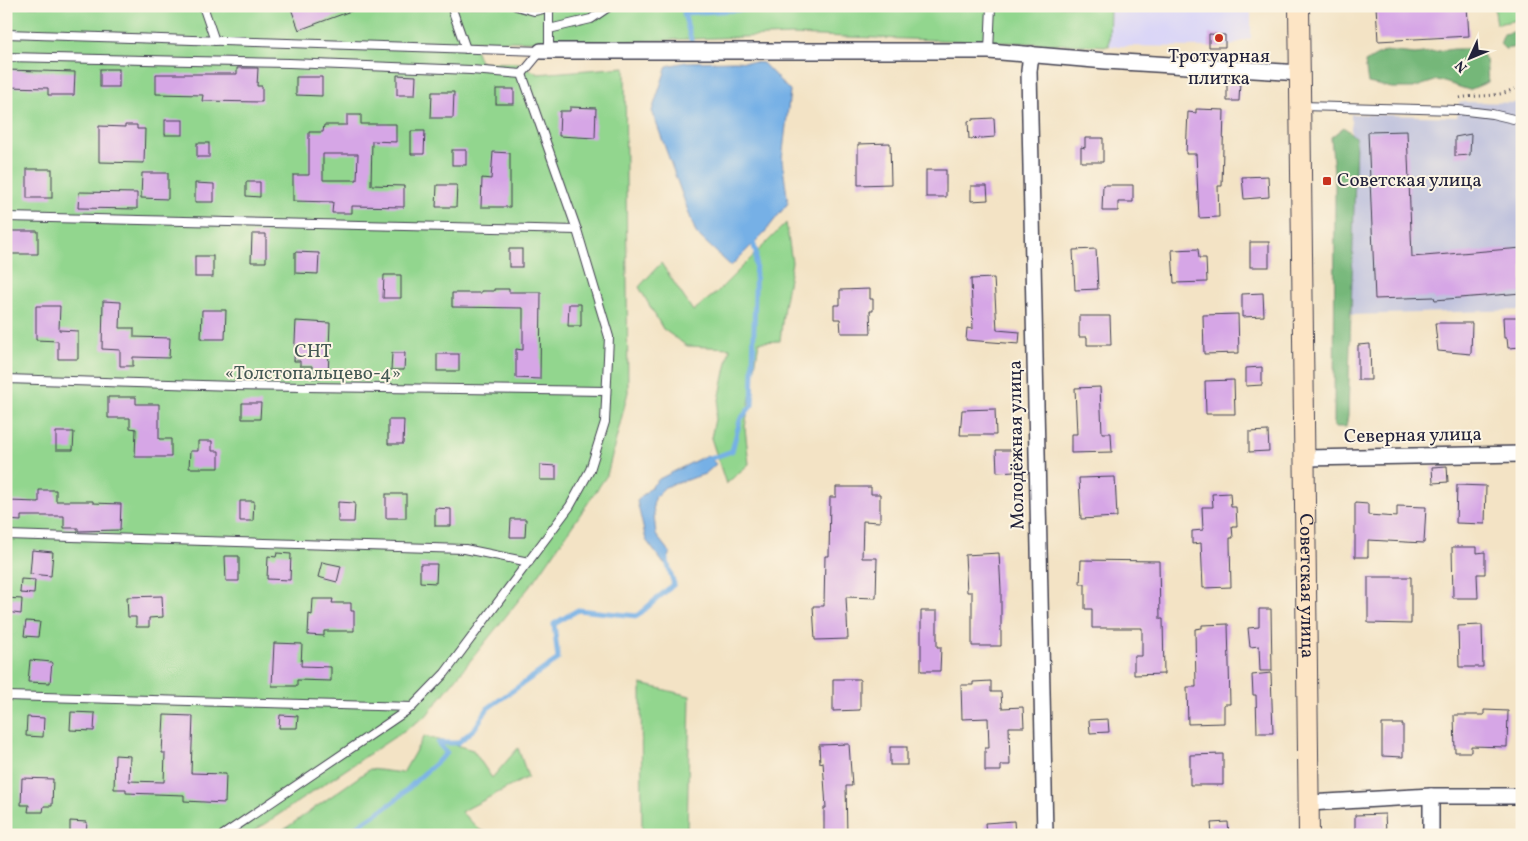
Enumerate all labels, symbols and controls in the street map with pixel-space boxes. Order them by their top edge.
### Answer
marker: Тротуарная плитка [1213,32,1225,44]
north arrow [1446,32,1496,82]
place label: Тротуарная плитка [1168,44,1270,92]
text: N [1451,56,1472,76]
place label: Советская улица [1337,168,1482,194]
marker: Советская улица [1321,175,1333,187]
park label: СНТ «Толстопальцево-4» [225,339,401,387]
street label: Молодёжная улица [1003,360,1031,530]
street label: Северная улица [1344,422,1482,450]
street label: Советская улица [1292,513,1320,659]

